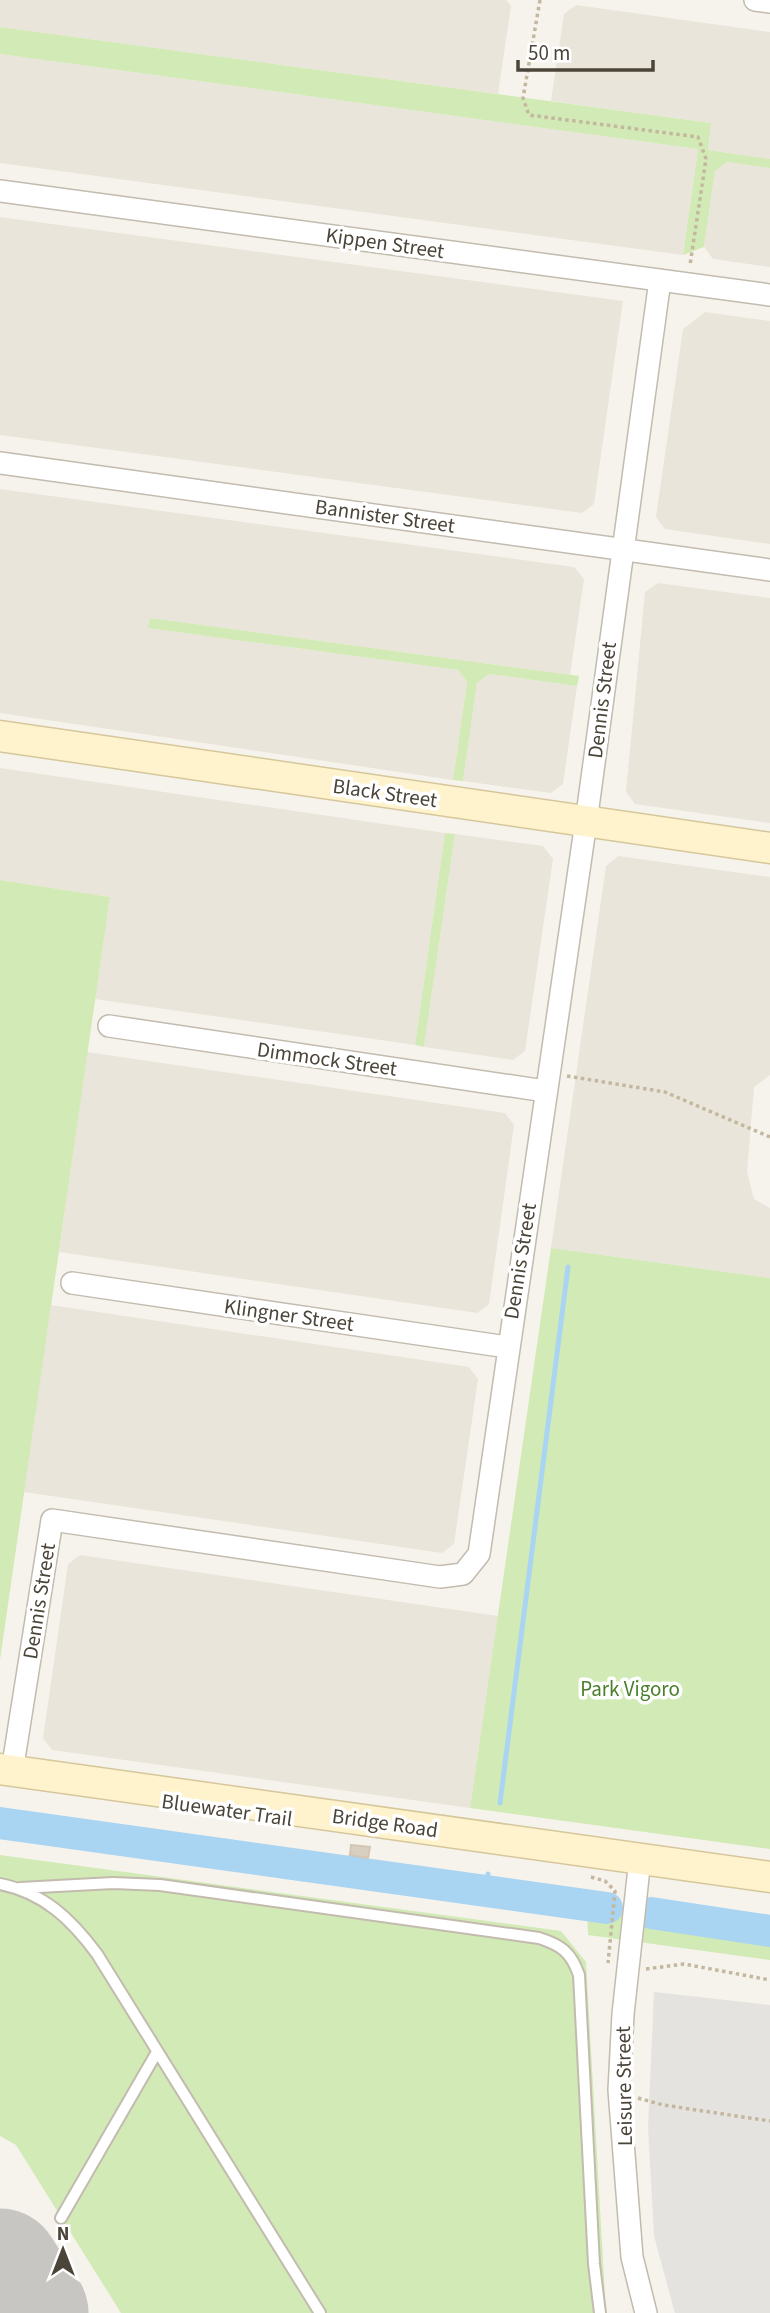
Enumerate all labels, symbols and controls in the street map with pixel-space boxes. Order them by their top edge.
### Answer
scale bar [518,28,653,72]
text: 50 m [528,38,570,68]
street label: Kippen Street [324,220,446,266]
street label: Bannister Street [313,491,457,541]
street label: Dennis Street [580,640,624,760]
street label: Black Street [331,771,439,815]
street label: Dimmock Street [255,1034,399,1084]
street label: Dennis Street [496,1201,544,1321]
street label: Klingner Street [222,1291,356,1339]
street label: Dennis Street [15,1541,63,1661]
park label: Park Vigoro [580,1674,680,1704]
street label: Bluewater Trail [160,1786,294,1834]
street label: Bridge Road [330,1801,440,1845]
street label: Leisure Street [608,2026,640,2146]
north arrow [28,2215,98,2285]
text: N [57,2221,69,2248]

